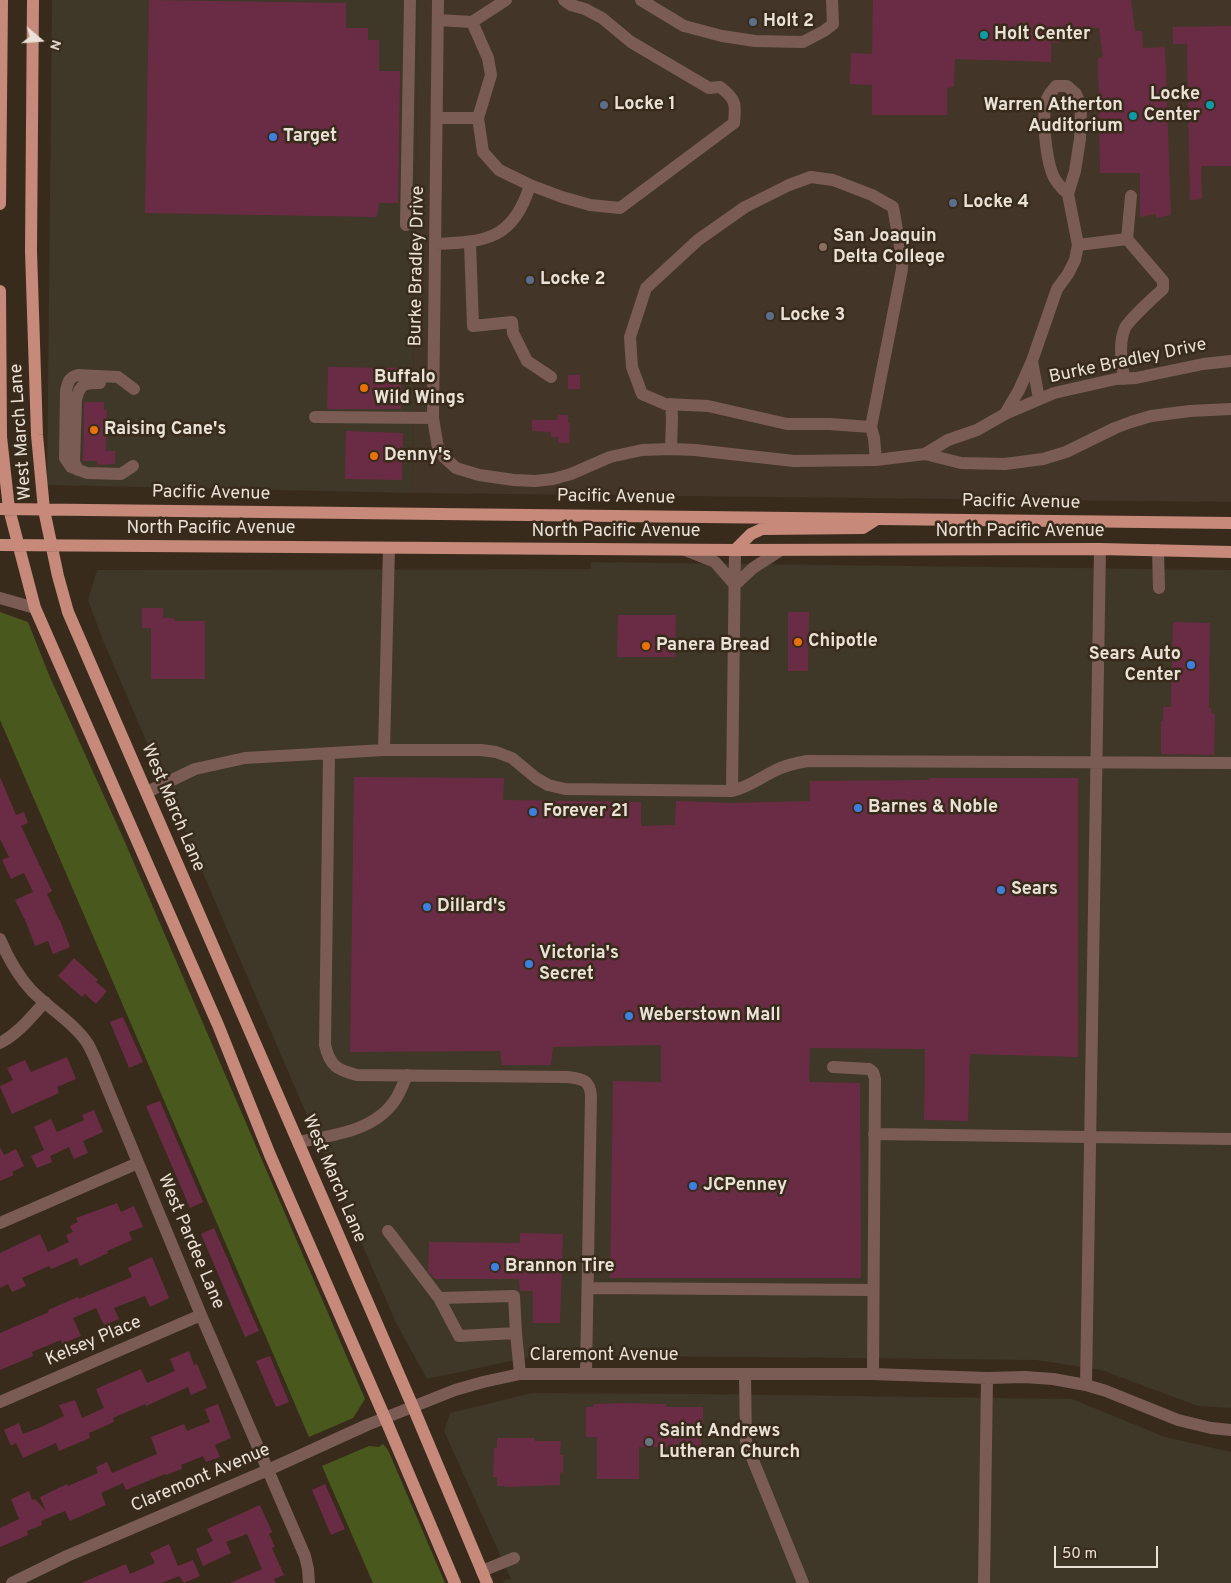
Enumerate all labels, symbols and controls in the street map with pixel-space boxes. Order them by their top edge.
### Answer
place label: Holt 2 [763,11,814,33]
north arrow [15,15,65,65]
marker: Holt 2 [747,16,759,28]
place label: Holt Center [994,24,1090,46]
marker: Holt Center [978,29,990,41]
text: N [45,37,64,52]
place label: Locke Center [1144,84,1200,126]
place label: Locke 1 [614,94,676,116]
place label: Warren Atherton Auditorium [983,95,1123,138]
marker: Locke 1 [598,99,610,111]
marker: Locke Center [1204,99,1216,111]
marker: Warren Atherton Auditorium [1127,110,1139,122]
place label: Target [283,126,337,148]
marker: Target [267,131,279,143]
street label: Burke Bradley Drive [406,185,430,347]
place label: Locke 4 [963,192,1029,214]
marker: Locke 4 [947,197,959,209]
place label: San Joaquin Delta College [833,226,945,268]
marker: San Joaquin Delta College [817,241,829,253]
place label: Locke 2 [540,269,605,291]
marker: Locke 2 [524,274,536,286]
place label: Locke 3 [780,305,845,327]
marker: Locke 3 [764,310,776,322]
street label: Burke Bradley Drive [1047,335,1209,389]
street label: West March Lane [6,363,38,501]
place label: Buffalo Wild Wings [374,367,465,409]
marker: Buffalo Wild Wings [358,382,370,394]
place label: Raising Cane's [104,419,226,441]
marker: Raising Cane's [88,424,100,436]
place label: Denny's [384,445,451,467]
marker: Denny's [368,450,380,462]
street label: Pacific Avenue [152,482,270,506]
street label: Pacific Avenue [557,486,675,510]
street label: Pacific Avenue [962,491,1080,515]
street label: North Pacific Avenue [126,518,296,540]
street label: North Pacific Avenue [531,521,701,543]
street label: North Pacific Avenue [935,521,1105,543]
place label: Chipotle [808,631,878,653]
place label: Panera Bread [656,635,770,657]
marker: Chipotle [792,636,804,648]
marker: Panera Bread [640,640,652,652]
place label: Sears Auto Center [1089,644,1181,686]
marker: Sears Auto Center [1185,659,1197,671]
street label: West March Lane [135,741,209,875]
place label: Barnes & Noble [868,797,998,819]
place label: Forever 21 [543,801,629,823]
marker: Barnes & Noble [852,802,864,814]
marker: Forever 21 [527,806,539,818]
place label: Sears [1011,879,1058,901]
marker: Sears [995,884,1007,896]
place label: Dillard's [437,896,506,918]
marker: Dillard's [421,901,433,913]
place label: Victoria's Secret [539,943,619,986]
marker: Victoria's Secret [523,958,535,970]
place label: Weberstown Mall [639,1005,781,1027]
marker: Weberstown Mall [623,1010,635,1022]
street label: West March Lane [296,1112,370,1246]
street label: West Pardee Lane [152,1171,228,1313]
place label: JCPenney [703,1175,787,1197]
marker: JCPenney [687,1180,699,1192]
place label: Brannon Tire [505,1256,615,1278]
marker: Brannon Tire [489,1261,501,1273]
street label: Kelsey Place [43,1312,145,1372]
street label: Claremont Avenue [529,1345,679,1367]
place label: Saint Andrews Lutheran Church [659,1421,800,1464]
marker: Saint Andrews Lutheran Church [643,1436,655,1448]
street label: Claremont Avenue [128,1440,274,1518]
scale bar [1056,1536,1160,1568]
text: 50 m [1062,1545,1097,1564]

